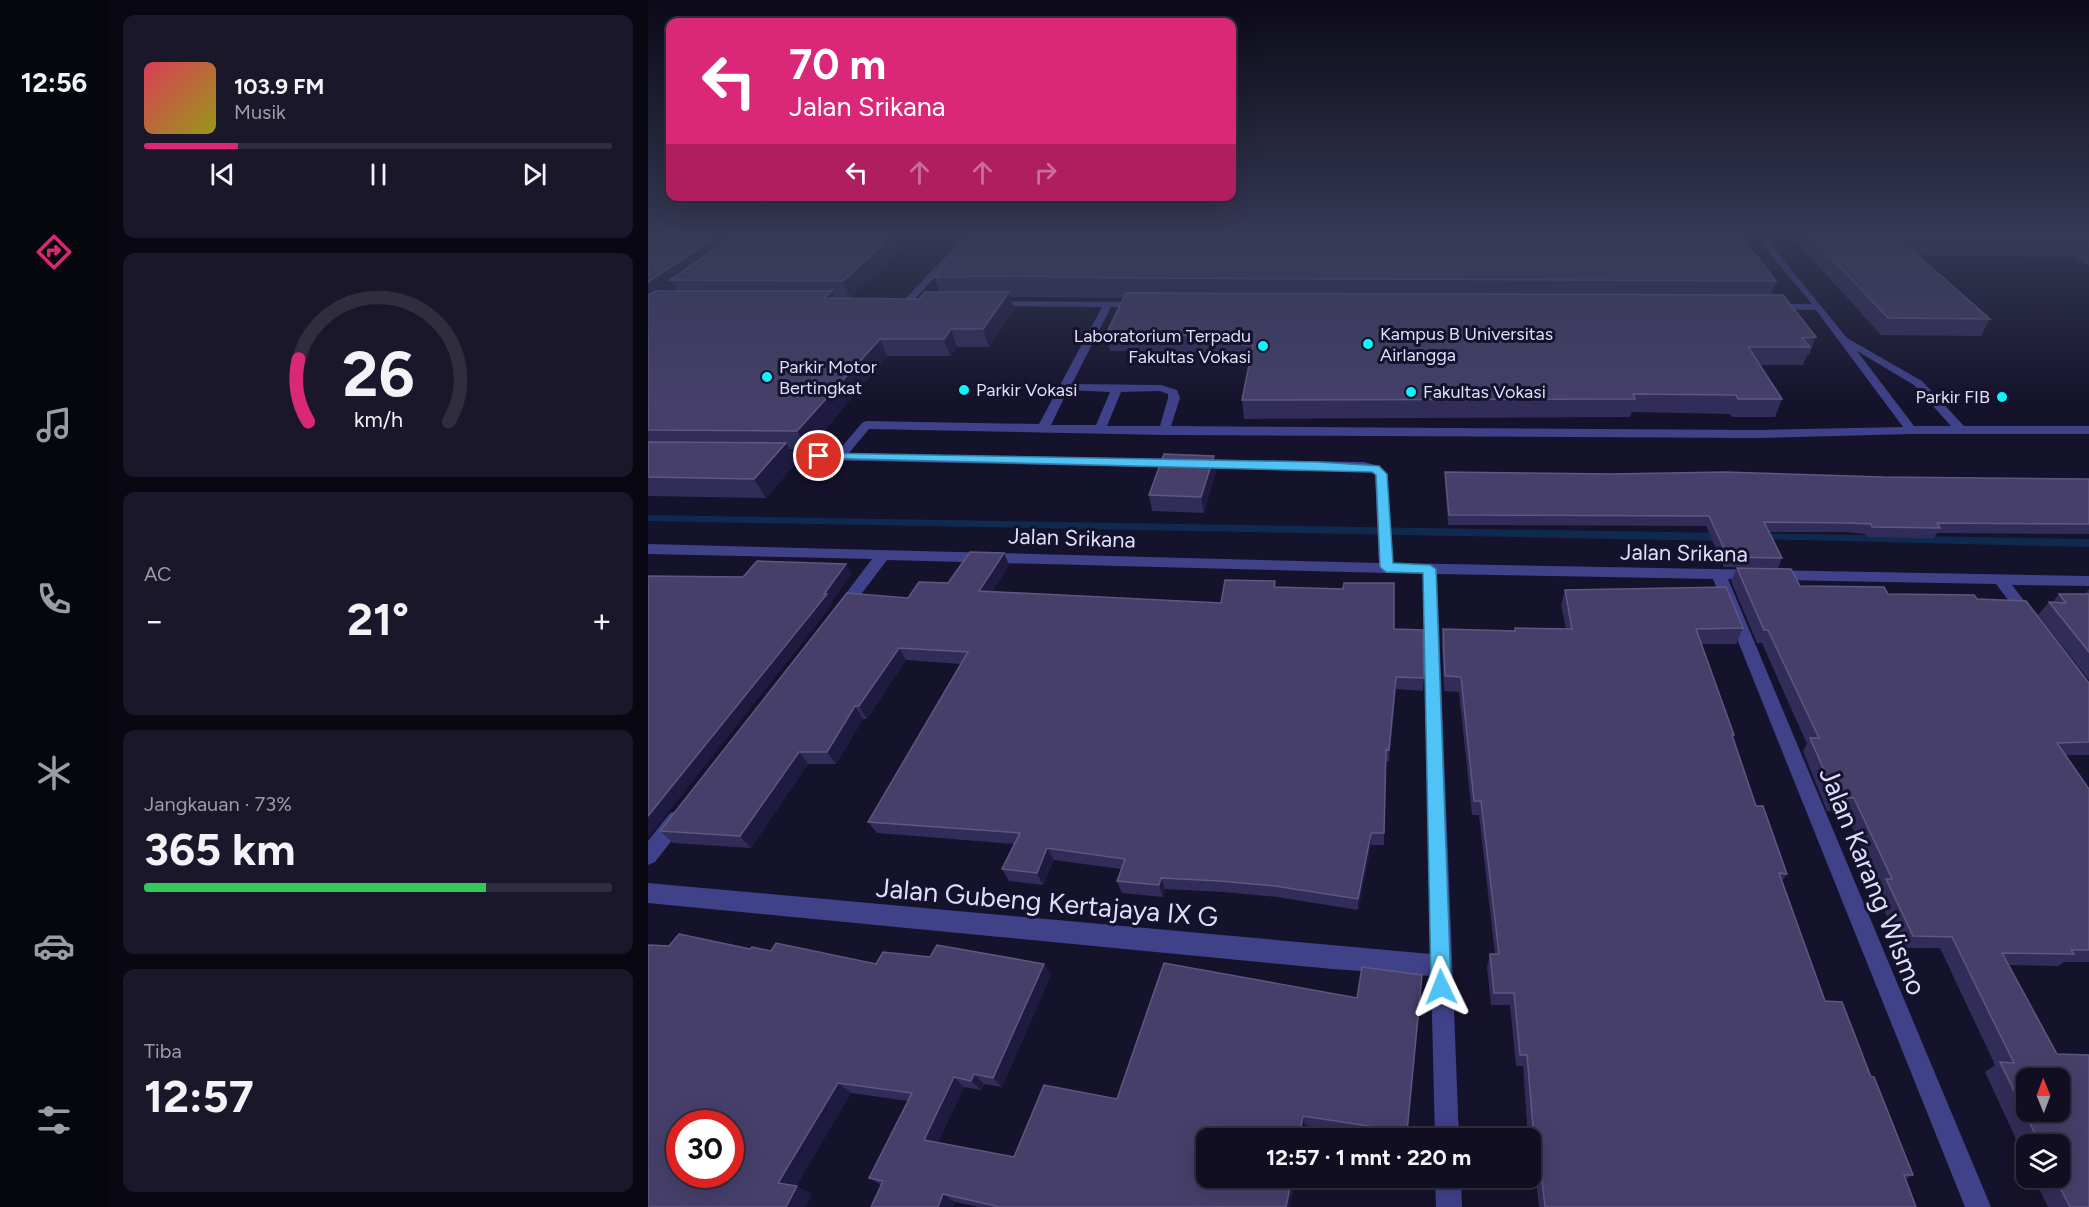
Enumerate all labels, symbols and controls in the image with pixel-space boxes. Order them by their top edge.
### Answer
text: 70 m [789,39,886,90]
icon: left [690,42,768,120]
text: 12:56 [21,66,87,99]
text: 103.9 FM [234,73,324,100]
text: Jalan Srikana [789,90,946,123]
text: Musik [234,100,286,124]
icon: left [840,156,873,189]
icon: ahead [903,156,936,189]
icon: ahead [966,156,999,189]
icon: right [1029,156,1062,189]
icon: previous [206,158,239,191]
icon: pause [362,158,395,191]
icon: next [518,158,551,191]
icon: directions [33,231,75,273]
place label: Kampus B Universitas Airlangga [1380,323,1553,366]
place label: Laboratorium Terpadu Fakultas Vokasi [1074,325,1251,368]
text: 26 [342,337,414,412]
marker: Kampus B Universitas Airlangga [1361,337,1375,351]
marker: Laboratorium Terpadu Fakultas Vokasi [1256,339,1270,353]
place label: Parkir Motor Bertingkat [779,356,877,399]
marker: Parkir Motor Bertingkat [760,370,774,384]
place label: Parkir Vokasi [976,379,1077,401]
place label: Fakultas Vokasi [1423,381,1546,403]
marker: Parkir Vokasi [957,383,971,397]
marker: Fakultas Vokasi [1404,385,1418,399]
place label: Parkir FIB [1915,386,1990,408]
marker: Parkir FIB [1995,390,2009,404]
icon: music [33,404,75,446]
text: km/h [354,408,402,433]
pin [793,430,844,481]
icon: arrive [802,439,835,472]
street label: Jalan Srikana [1008,522,1136,554]
street label: Jalan Srikana [1620,538,1748,568]
text: AC [144,562,172,586]
icon: phone [33,578,75,620]
text: 21° [347,592,409,646]
text: − [144,601,165,640]
text: + [591,601,612,640]
icon: climate [33,752,75,794]
street label: Jalan Karang Wismo [1812,762,1934,1000]
text: Jangkauan · 73% [144,792,292,816]
text: 365 km [144,822,295,876]
street label: Jalan Gubeng Kertajaya IX G [875,871,1219,933]
icon: car [33,925,75,967]
position arrow [1409,955,1473,1019]
text: Tiba [144,1039,182,1063]
north arrow [2016,1068,2070,1122]
map controls [2016,1068,2070,1188]
text: 12:57 [144,1069,254,1123]
icon: filters [33,1099,75,1141]
speed limit sign: 30 [666,1110,744,1188]
button: layers [2016,1134,2070,1188]
text: 12:57 · 1 mnt · 220 m [1266,1144,1471,1171]

